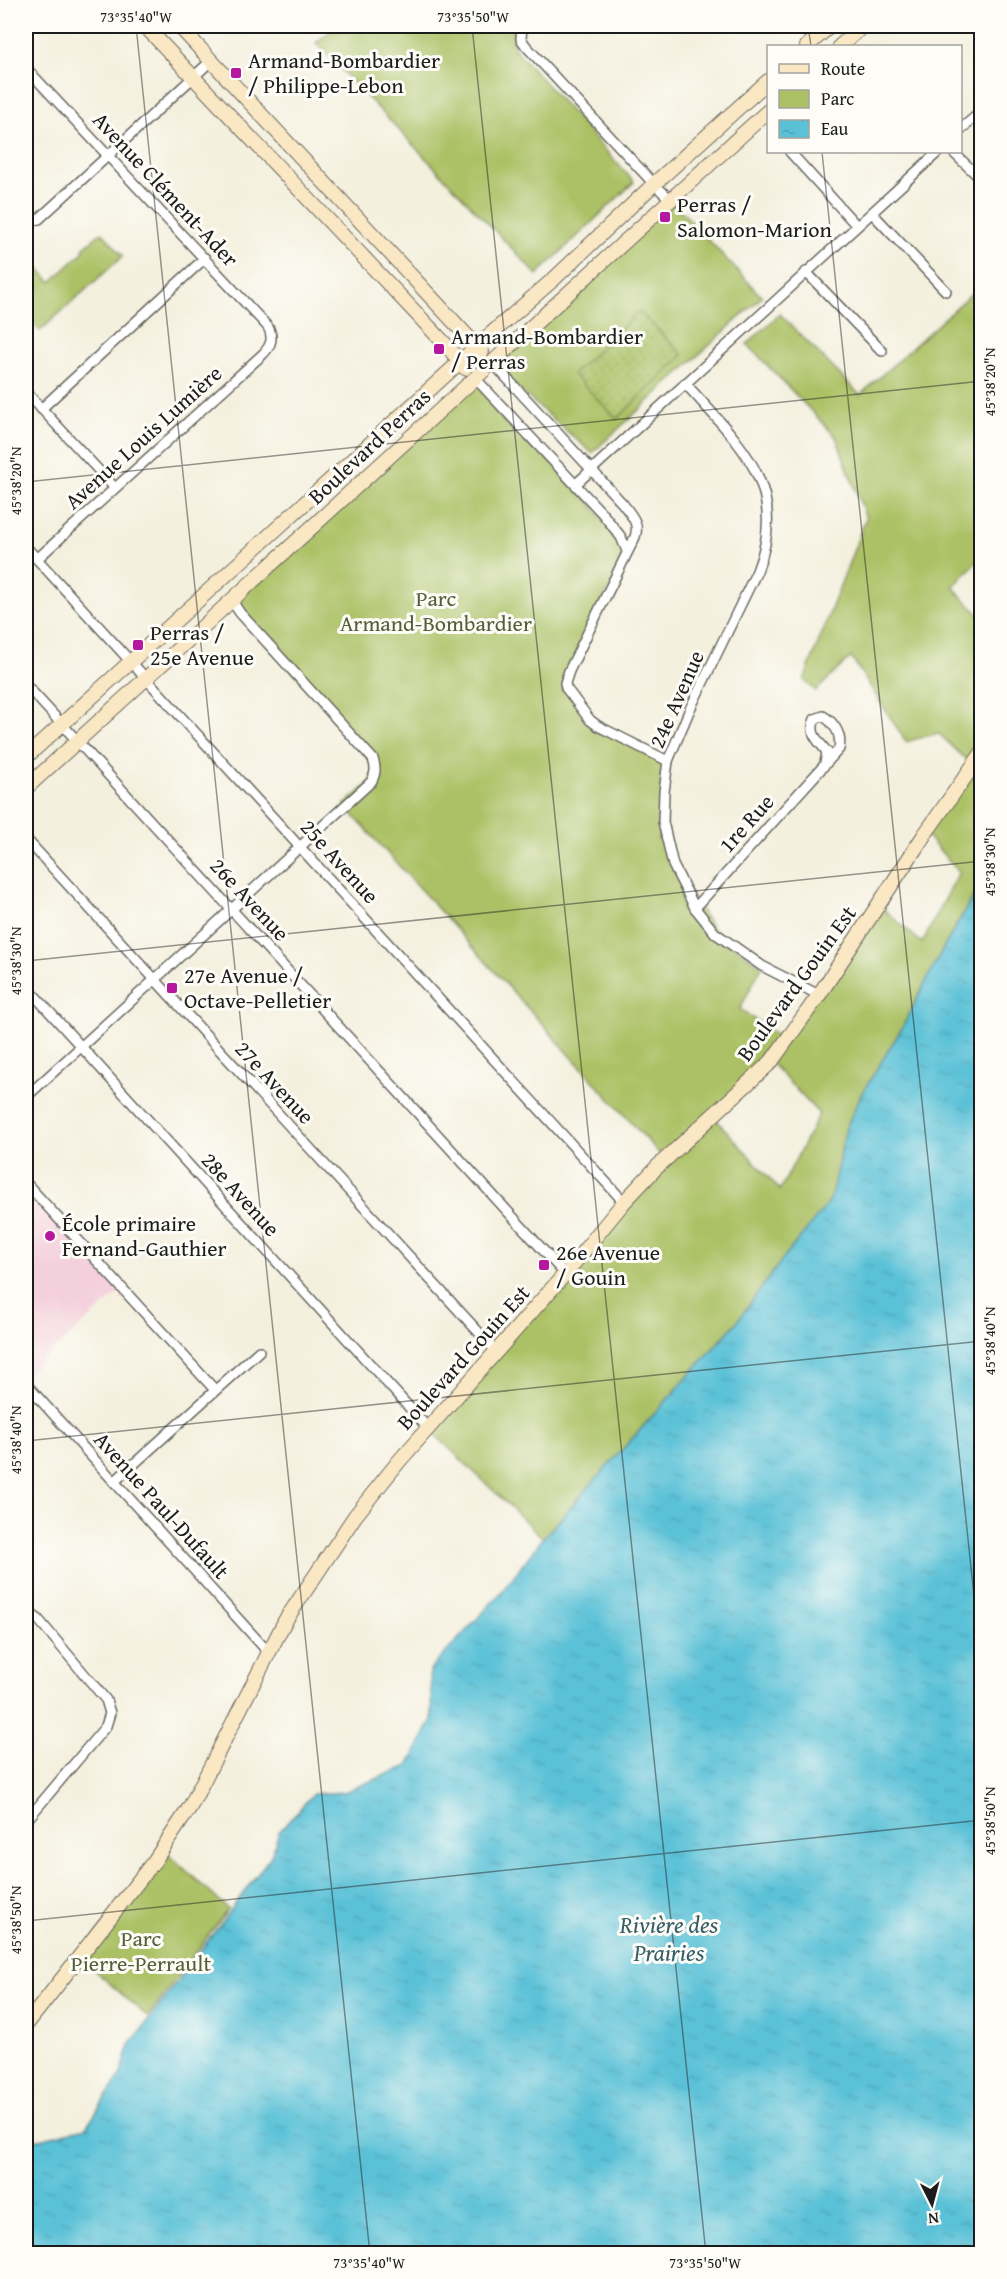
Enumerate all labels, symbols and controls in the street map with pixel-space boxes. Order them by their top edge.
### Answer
text: 73°35'40"W [100,6,172,27]
text: 73°35'50"W [437,6,509,27]
place label: Armand-Bombardier / Philippe-Lebon [248,44,440,101]
legend [767,45,962,153]
text: Route [821,55,865,82]
marker: Armand-Bombardier / Philippe-Lebon [229,66,243,80]
text: Parc [821,85,854,112]
street label: Avenue Clément-Ader [86,104,246,274]
text: Eau [821,115,849,142]
place label: Perras / Salomon-Marion [677,188,833,245]
marker: Perras / Salomon-Marion [658,210,672,224]
place label: Armand-Bombardier / Perras [451,320,643,377]
marker: Armand-Bombardier / Perras [432,342,446,356]
text: 45°38'20"N [979,347,1000,416]
street label: Avenue Louis Lumière [57,357,229,517]
street label: Boulevard Perras [300,381,438,511]
text: 45°38'20"N [5,446,26,515]
park label: Parc Armand-Bombardier [340,582,532,639]
place label: Perras / 25e Avenue [150,616,254,673]
marker: Perras / 25e Avenue [131,638,145,652]
street label: 24e Avenue [640,645,712,753]
street label: 1re Rue [711,787,781,859]
street label: 25e Avenue [293,812,387,910]
text: 45°38'30"N [979,827,1000,896]
street label: 26e Avenue [203,850,297,948]
street label: Boulevard Gouin Est [729,898,864,1067]
text: 45°38'30"N [5,926,26,995]
place label: 27e Avenue / Octave-Pelletier [184,959,331,1016]
marker: 27e Avenue / Octave-Pelletier [165,981,179,995]
street label: 27e Avenue [228,1033,322,1131]
street label: 28e Avenue [194,1145,288,1243]
place label: École primaire Fernand-Gauthier [62,1207,227,1264]
marker: École primaire Fernand-Gauthier [43,1229,57,1243]
place label: 26e Avenue / Gouin [556,1236,660,1293]
marker: 26e Avenue / Gouin [537,1258,551,1272]
street label: Boulevard Gouin Est [389,1277,537,1437]
text: 45°38'40"N [979,1306,1000,1375]
text: 45°38'40"N [5,1405,26,1474]
street label: Avenue Paul-Dufault [87,1424,237,1586]
text: 45°38'50"N [979,1786,1000,1855]
text: 45°38'50"N [5,1885,26,1954]
water label: Rivière des Prairies [619,1907,719,1970]
park label: Parc Pierre-Perrault [71,1922,211,1979]
north arrow [902,2174,962,2234]
text: N [927,2206,940,2231]
text: 73°35'40"W [333,2252,405,2273]
text: 73°35'50"W [669,2252,741,2273]

